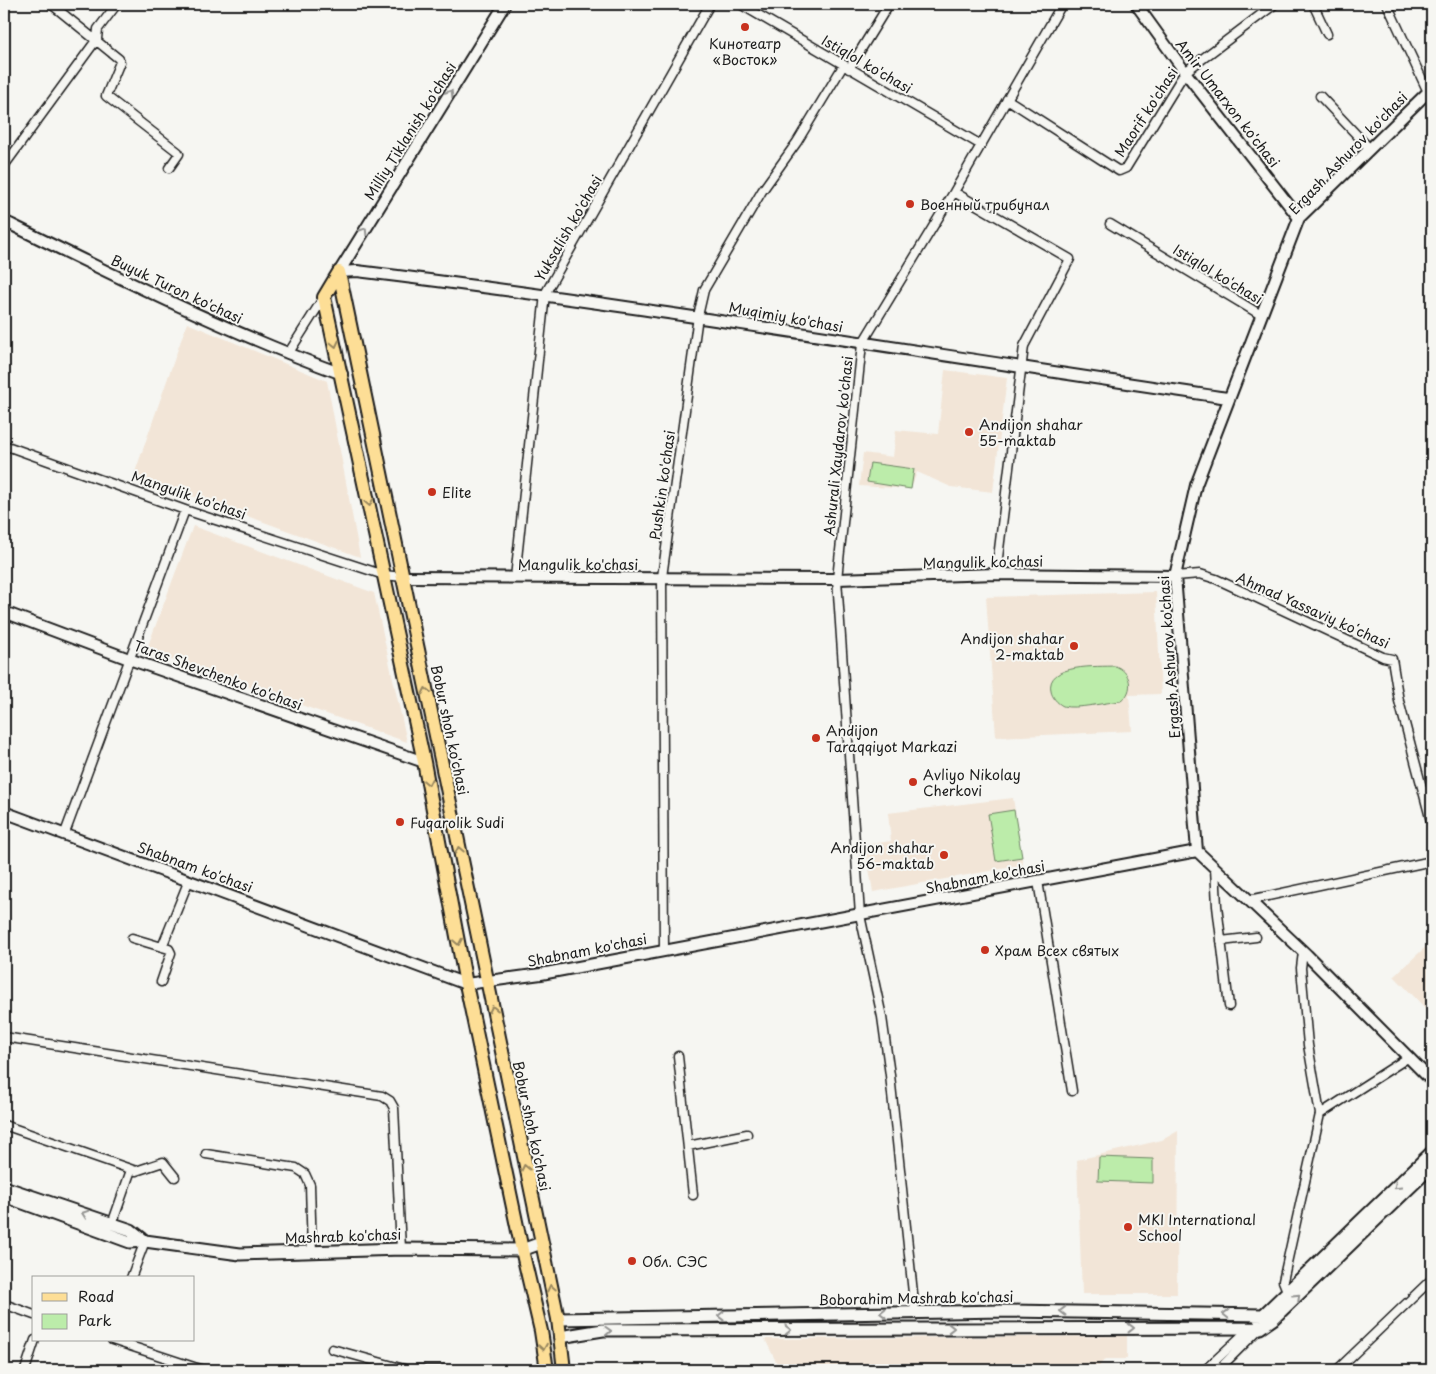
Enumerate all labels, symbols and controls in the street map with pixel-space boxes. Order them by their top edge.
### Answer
marker: Кинотеатр «Восток» [739,21,751,33]
street label: Istiqlol ko'chasi [818,30,916,98]
place label: Кинотеатр «Восток» [709,33,781,70]
street label: Amir Umarxon ko'chasi [1171,34,1285,172]
street label: Milliy Tiklanish ko'chasi [359,58,461,204]
street label: Maorif ko'chasi [1109,63,1183,161]
street label: Ergash Ashurov ko'chasi [1284,87,1412,219]
one-way arrow [444,89,453,98]
street label: Yuksalish ko'chasi [529,171,607,285]
place label: Военный трибунал [920,194,1050,215]
marker: Военный трибунал [904,198,916,210]
one-way arrow [358,227,368,236]
street label: Istiqlol ko'chasi [1169,239,1267,309]
street label: Buyuk Turon ko'chasi [108,249,246,329]
street label: Muqimiy ko'chasi [727,297,845,337]
one-way arrow [329,340,340,349]
street label: Ashurali Xaydarov ko'chasi [818,355,858,537]
place label: Andijon shahar 55-maktab [979,414,1083,451]
marker: Andijon shahar 55-maktab [963,426,975,438]
street label: Pushkin ko'chasi [644,429,680,541]
street label: Mangulik ko'chasi [129,465,249,525]
place label: Elite [442,482,472,503]
marker: Elite [426,486,438,498]
one-way arrow [363,499,373,508]
street label: Mangulik ko'chasi [923,550,1043,574]
street label: Mangulik ko'chasi [518,554,638,575]
street label: Ahmad Yassaviy koʻchasi [1233,567,1393,653]
street label: Ergash Ashurov ko'chasi [1153,575,1185,739]
place label: Andijon shahar 2-maktab [960,628,1065,665]
street label: Taras Shevchenko ko'chasi [131,635,305,715]
marker: Andijon shahar 2-maktab [1068,640,1080,652]
street label: Bobur shoh ko'chasi [426,663,474,797]
one-way arrow [422,686,432,695]
place label: Andijon Taraqqiyot Markazi [826,720,957,757]
marker: Andijon Taraqqiyot Markazi [810,732,822,744]
place label: Avliyo Nikolay Cherkovi [923,764,1021,801]
marker: Avliyo Nikolay Cherkovi [907,776,919,788]
one-way arrow [422,778,432,786]
place label: Fuqarolik Sudi [410,812,504,833]
marker: Fuqarolik Sudi [394,816,406,828]
street label: Shabnam ko'chasi [134,836,256,898]
place label: Andijon shahar 56-maktab [830,837,935,874]
one-way arrow [455,845,465,854]
marker: Andijon shahar 56-maktab [938,849,950,861]
street label: Shabnam ko'chasi [923,855,1047,899]
street label: Shabnam ko'chasi [525,928,649,972]
one-way arrow [452,937,463,946]
place label: Храм Всех святых [995,940,1119,961]
marker: Храм Всех святых [979,944,991,956]
one-way arrow [488,1004,499,1013]
street label: Bobur shoh ko'chasi [508,1059,556,1193]
one-way arrow [521,1164,531,1172]
one-way arrow [1394,1180,1403,1189]
place label: MKI International School [1138,1209,1256,1246]
one-way arrow [81,1210,90,1220]
marker: MKI International School [1122,1221,1134,1233]
street label: Mashrab ko'chasi [284,1223,402,1249]
place label: Обл. СЭС [642,1251,708,1272]
marker: Обл. СЭС [626,1255,638,1267]
legend [32,1276,195,1342]
one-way arrow [546,1283,556,1292]
text: Road [78,1284,114,1307]
street label: Boborahim Mashrab ko'chasi [818,1286,1014,1310]
one-way arrow [1291,1294,1300,1303]
one-way arrow [1059,1306,1066,1316]
text: Park [78,1308,112,1331]
one-way arrow [879,1308,886,1318]
one-way arrow [1221,1308,1229,1319]
one-way arrow [716,1311,724,1321]
one-way arrow [947,1323,955,1333]
one-way arrow [1127,1323,1135,1333]
one-way arrow [605,1325,613,1336]
one-way arrow [784,1325,792,1335]
one-way arrow [538,1343,548,1352]

